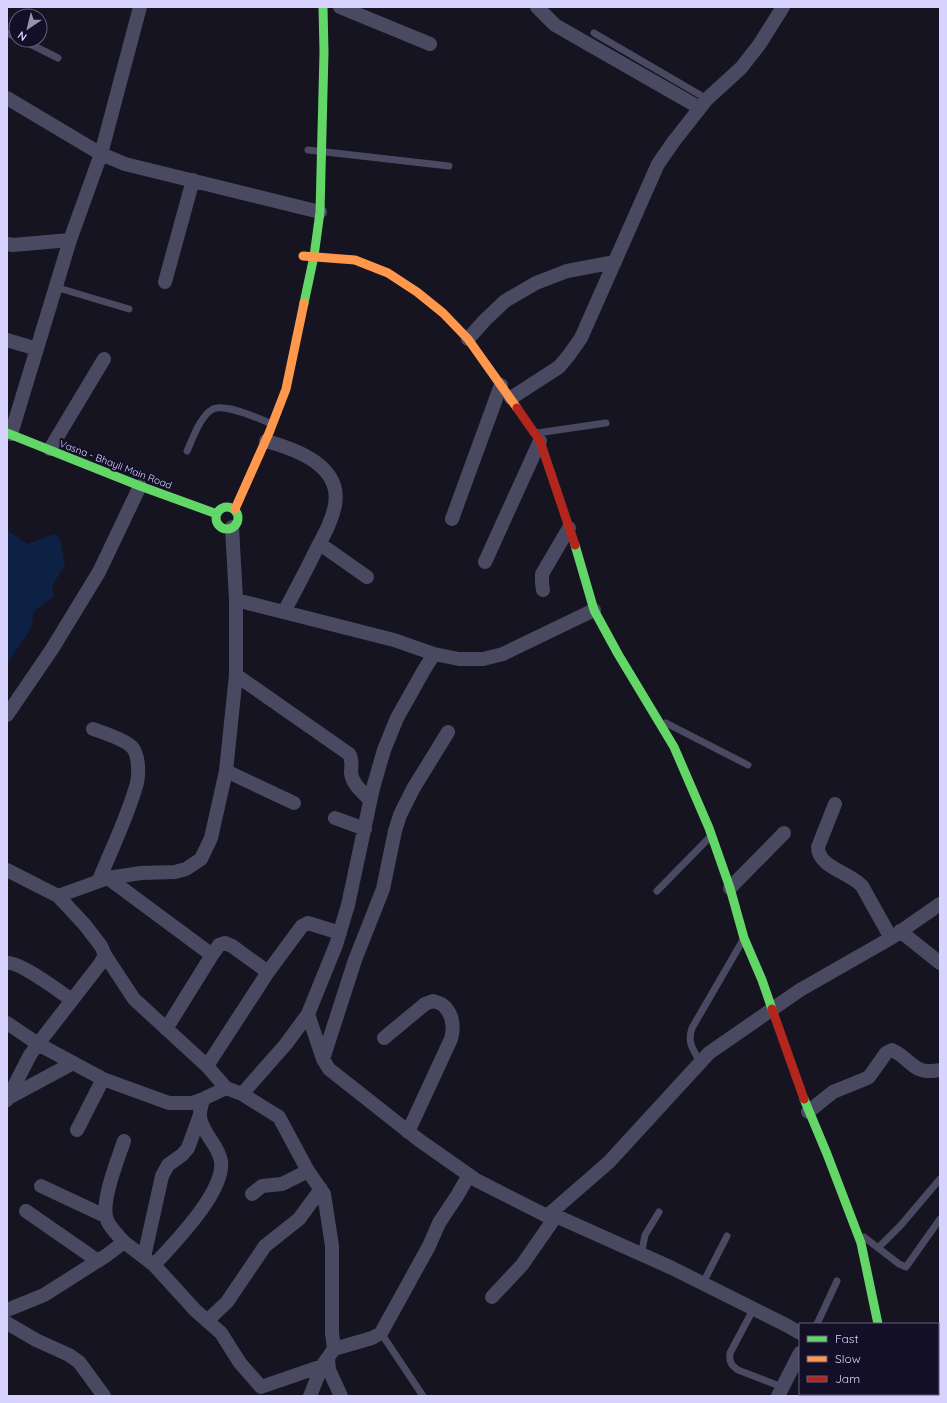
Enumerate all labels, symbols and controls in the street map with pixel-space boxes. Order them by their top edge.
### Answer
north arrow [8,8,48,48]
text: N [15,28,30,44]
street label: Vasna - Bhayli Main Road [58,437,174,492]
legend [799,1323,939,1395]
text: Fast [835,1331,859,1346]
text: Slow [835,1351,861,1366]
text: Jam [835,1371,860,1386]

